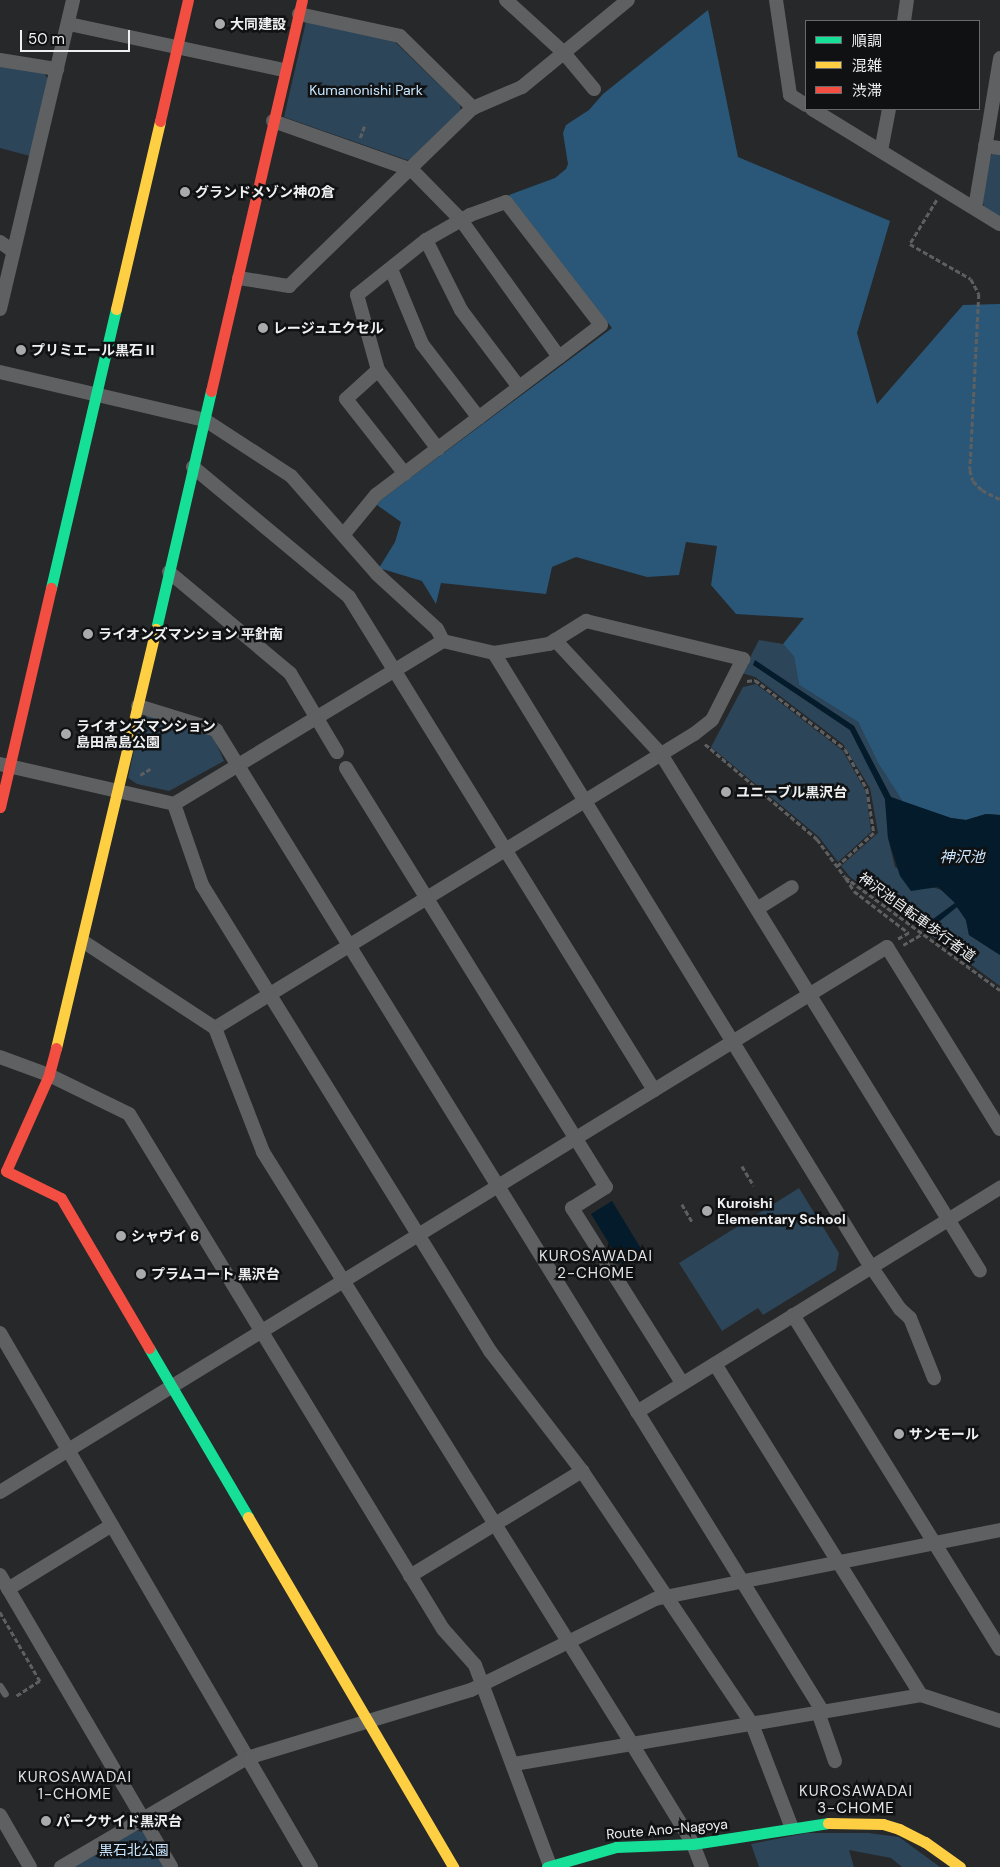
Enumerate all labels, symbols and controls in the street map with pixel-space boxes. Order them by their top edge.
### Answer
place label: 大同建設 [230,16,286,32]
marker: 大同建設 [214,18,226,30]
scale bar [22,20,132,52]
legend [805,20,980,110]
text: 50 m [28,29,65,49]
text: 順調 [852,31,882,51]
text: 混雑 [852,56,882,76]
text: 渋滞 [852,81,882,101]
park label: Kumanonishi Park [309,82,423,98]
place label: グランドメゾン神の倉 [195,184,335,200]
marker: グランドメゾン神の倉 [179,186,191,198]
place label: レージュエクセル [273,320,385,336]
marker: レージュエクセル [257,322,269,334]
place label: プリミエール黒石Ⅱ [31,342,157,358]
marker: プリミエール黒石Ⅱ [15,344,27,356]
place label: ライオンズマンション 平針南 [98,626,283,642]
marker: ライオンズマンション 平針南 [82,628,94,640]
place label: ライオンズマンション 島田高島公園 [76,718,216,750]
marker: ライオンズマンション 島田高島公園 [60,728,72,740]
place label: ユニーブル黒沢台 [736,784,848,800]
marker: ユニーブル黒沢台 [720,786,732,798]
water label: 神沢池 [940,849,984,867]
street label: 神沢池自転車歩行者道 [855,869,979,965]
place label: Kuroishi Elementary School [717,1195,846,1228]
marker: Kuroishi Elementary School [701,1205,713,1217]
place label: シャヴイ 6 [131,1228,199,1244]
marker: シャヴイ 6 [115,1230,127,1242]
district label: KUROSAWADAI 2-CHOME [538,1247,654,1282]
place label: プラムコート 黒沢台 [151,1266,280,1282]
marker: プラムコート 黒沢台 [135,1268,147,1280]
place label: サンモール [909,1426,979,1442]
marker: サンモール [893,1428,905,1440]
district label: KUROSAWADAI 1-CHOME [17,1768,133,1803]
district label: KUROSAWADAI 3-CHOME [798,1782,914,1817]
place label: パークサイド黒沢台 [56,1813,182,1829]
marker: パークサイド黒沢台 [40,1815,52,1827]
street label: Route Ano-Nagoya [606,1815,728,1843]
park label: 黒石北公園 [99,1842,169,1858]

